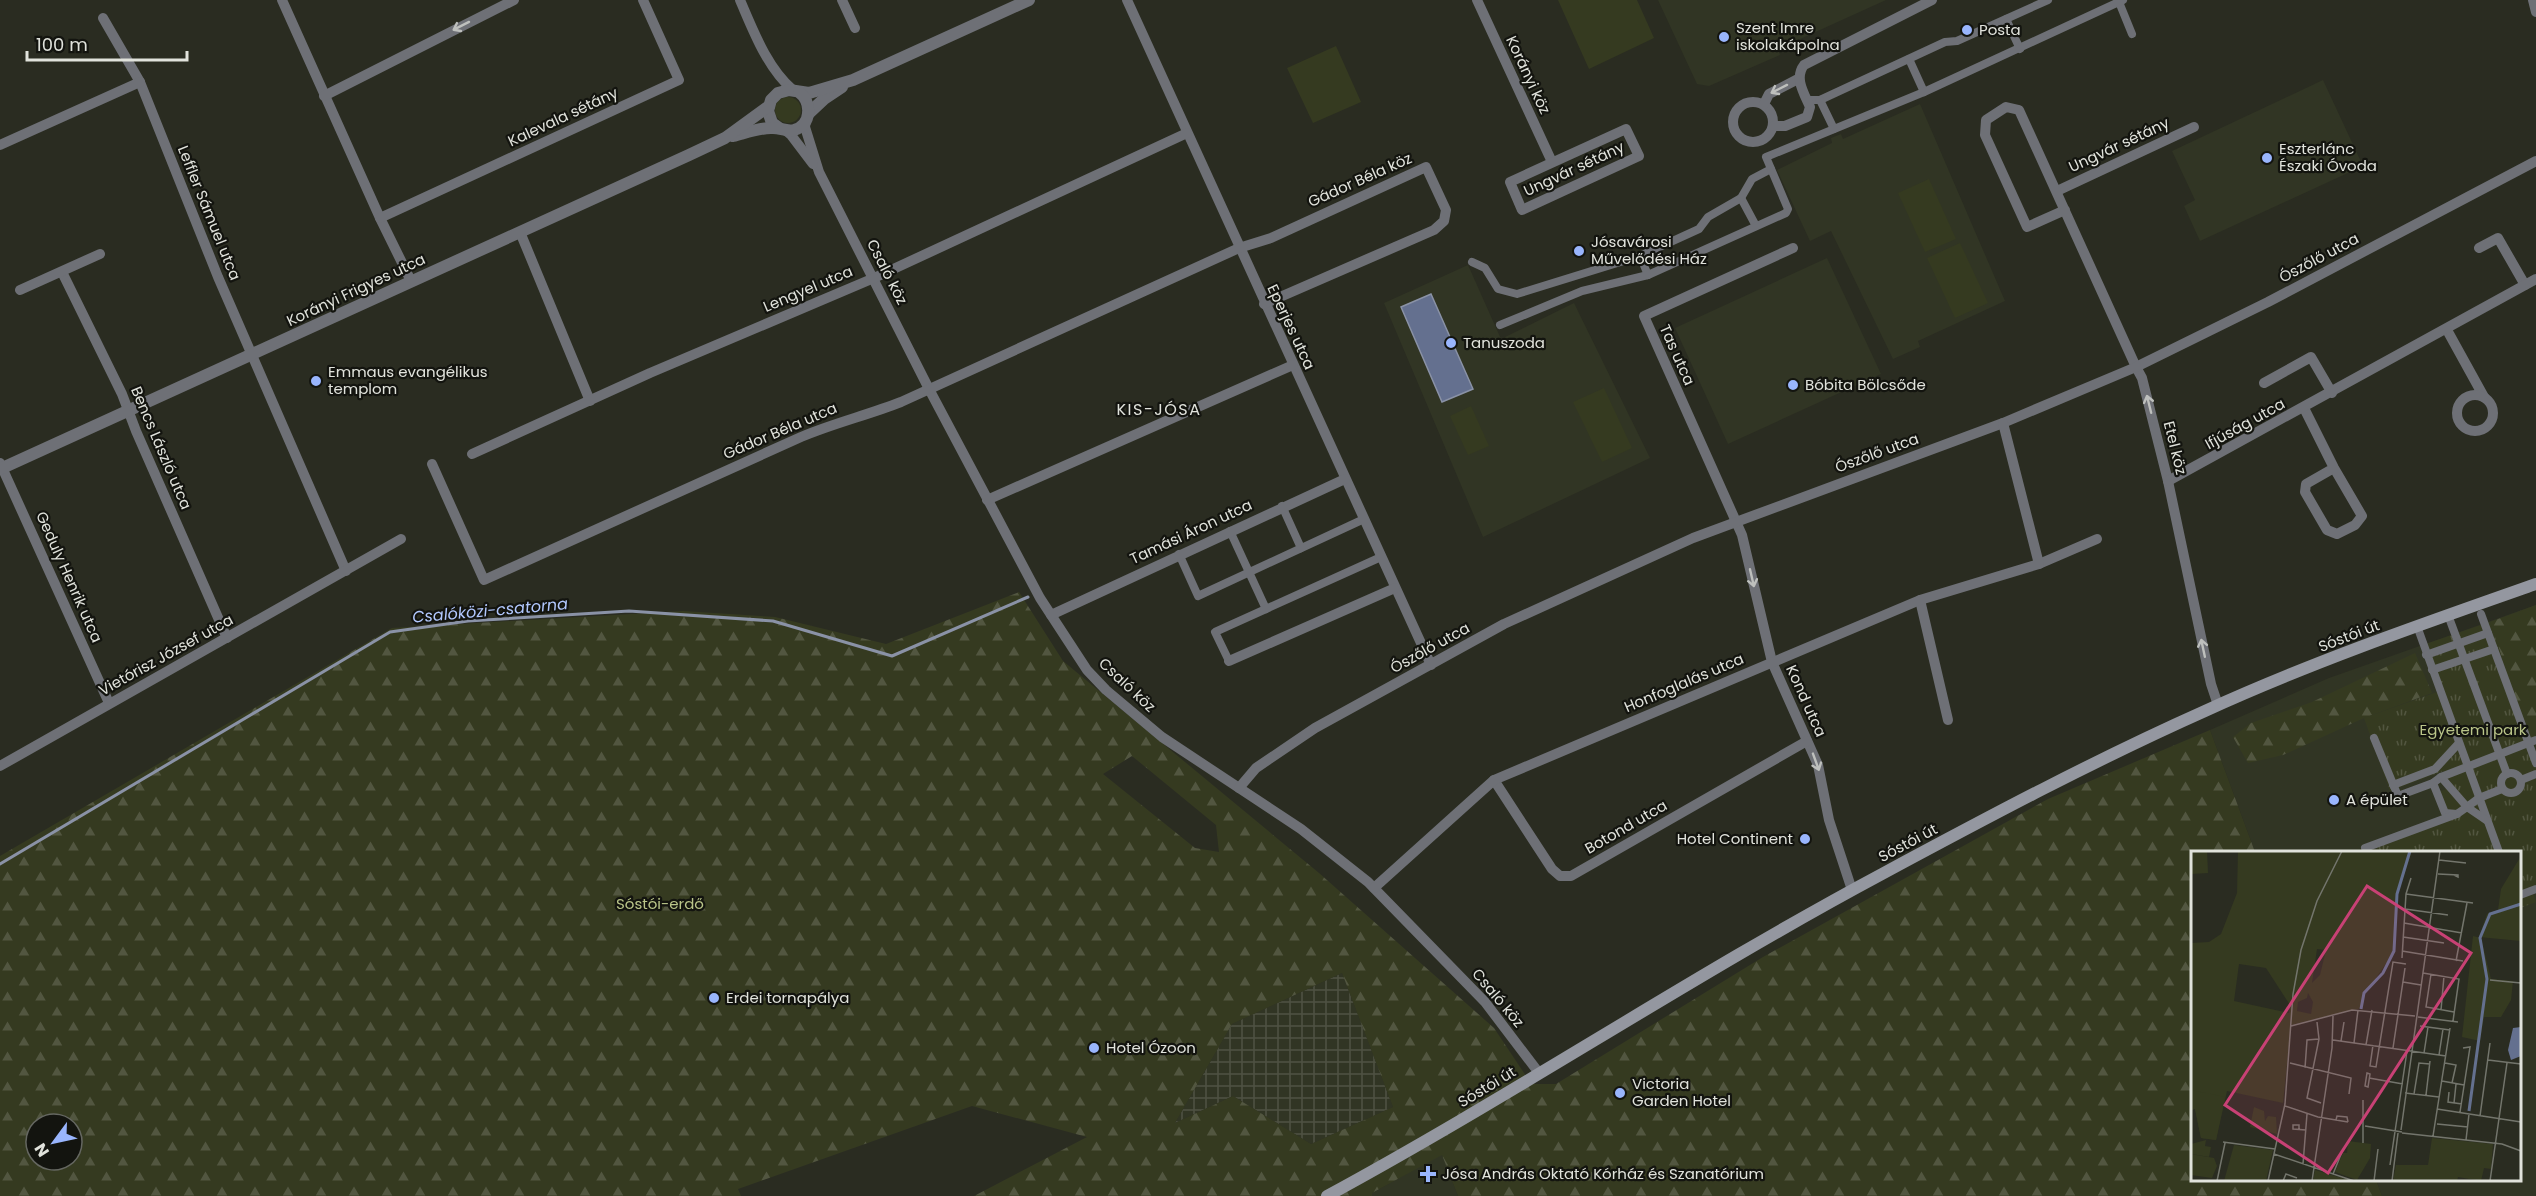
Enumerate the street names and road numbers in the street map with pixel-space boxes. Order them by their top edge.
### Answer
street label: Korányi köz [1501,32,1556,118]
street label: Kalevala sétány [504,82,622,151]
street label: Ungvár sétány [2065,112,2173,177]
street label: Ungvár sétány [1520,136,1628,201]
street label: Leffler Sámuel utca [173,142,246,283]
street label: Gádor Béla köz [1305,147,1415,212]
street label: Ószőlő utca [2275,228,2362,287]
street label: Csaló köz [862,235,913,308]
street label: Korányi Frigyes utca [283,248,429,331]
street label: Lengyel utca [760,260,856,317]
street label: Eperjes utca [1263,281,1320,373]
street label: Tas utca [1655,321,1700,388]
street label: Bencs László utca [126,383,197,513]
street label: Ifjúság utca [2201,393,2288,454]
street label: Gádor Béla utca [720,397,840,464]
street label: Etel köz [2159,419,2192,477]
street label: Ószőlő utca [1832,428,1922,477]
street label: Tamási Áron utca [1126,494,1255,569]
street label: Geduly Henrik utca [31,508,108,646]
street label: Vietórisz József utca [95,609,237,700]
street label: Sóstói út [2315,614,2382,657]
street label: Ószőlő utca [1386,617,1473,678]
street label: Honfoglalás utca [1621,648,1747,717]
street label: Csaló köz [1094,653,1161,717]
street label: Kond utca [1781,662,1832,740]
street label: Botond utca [1581,794,1671,859]
street label: Sóstói út [1875,818,1941,867]
street label: Csaló köz [1468,964,1529,1032]
street label: Sóstói út [1454,1061,1520,1112]

